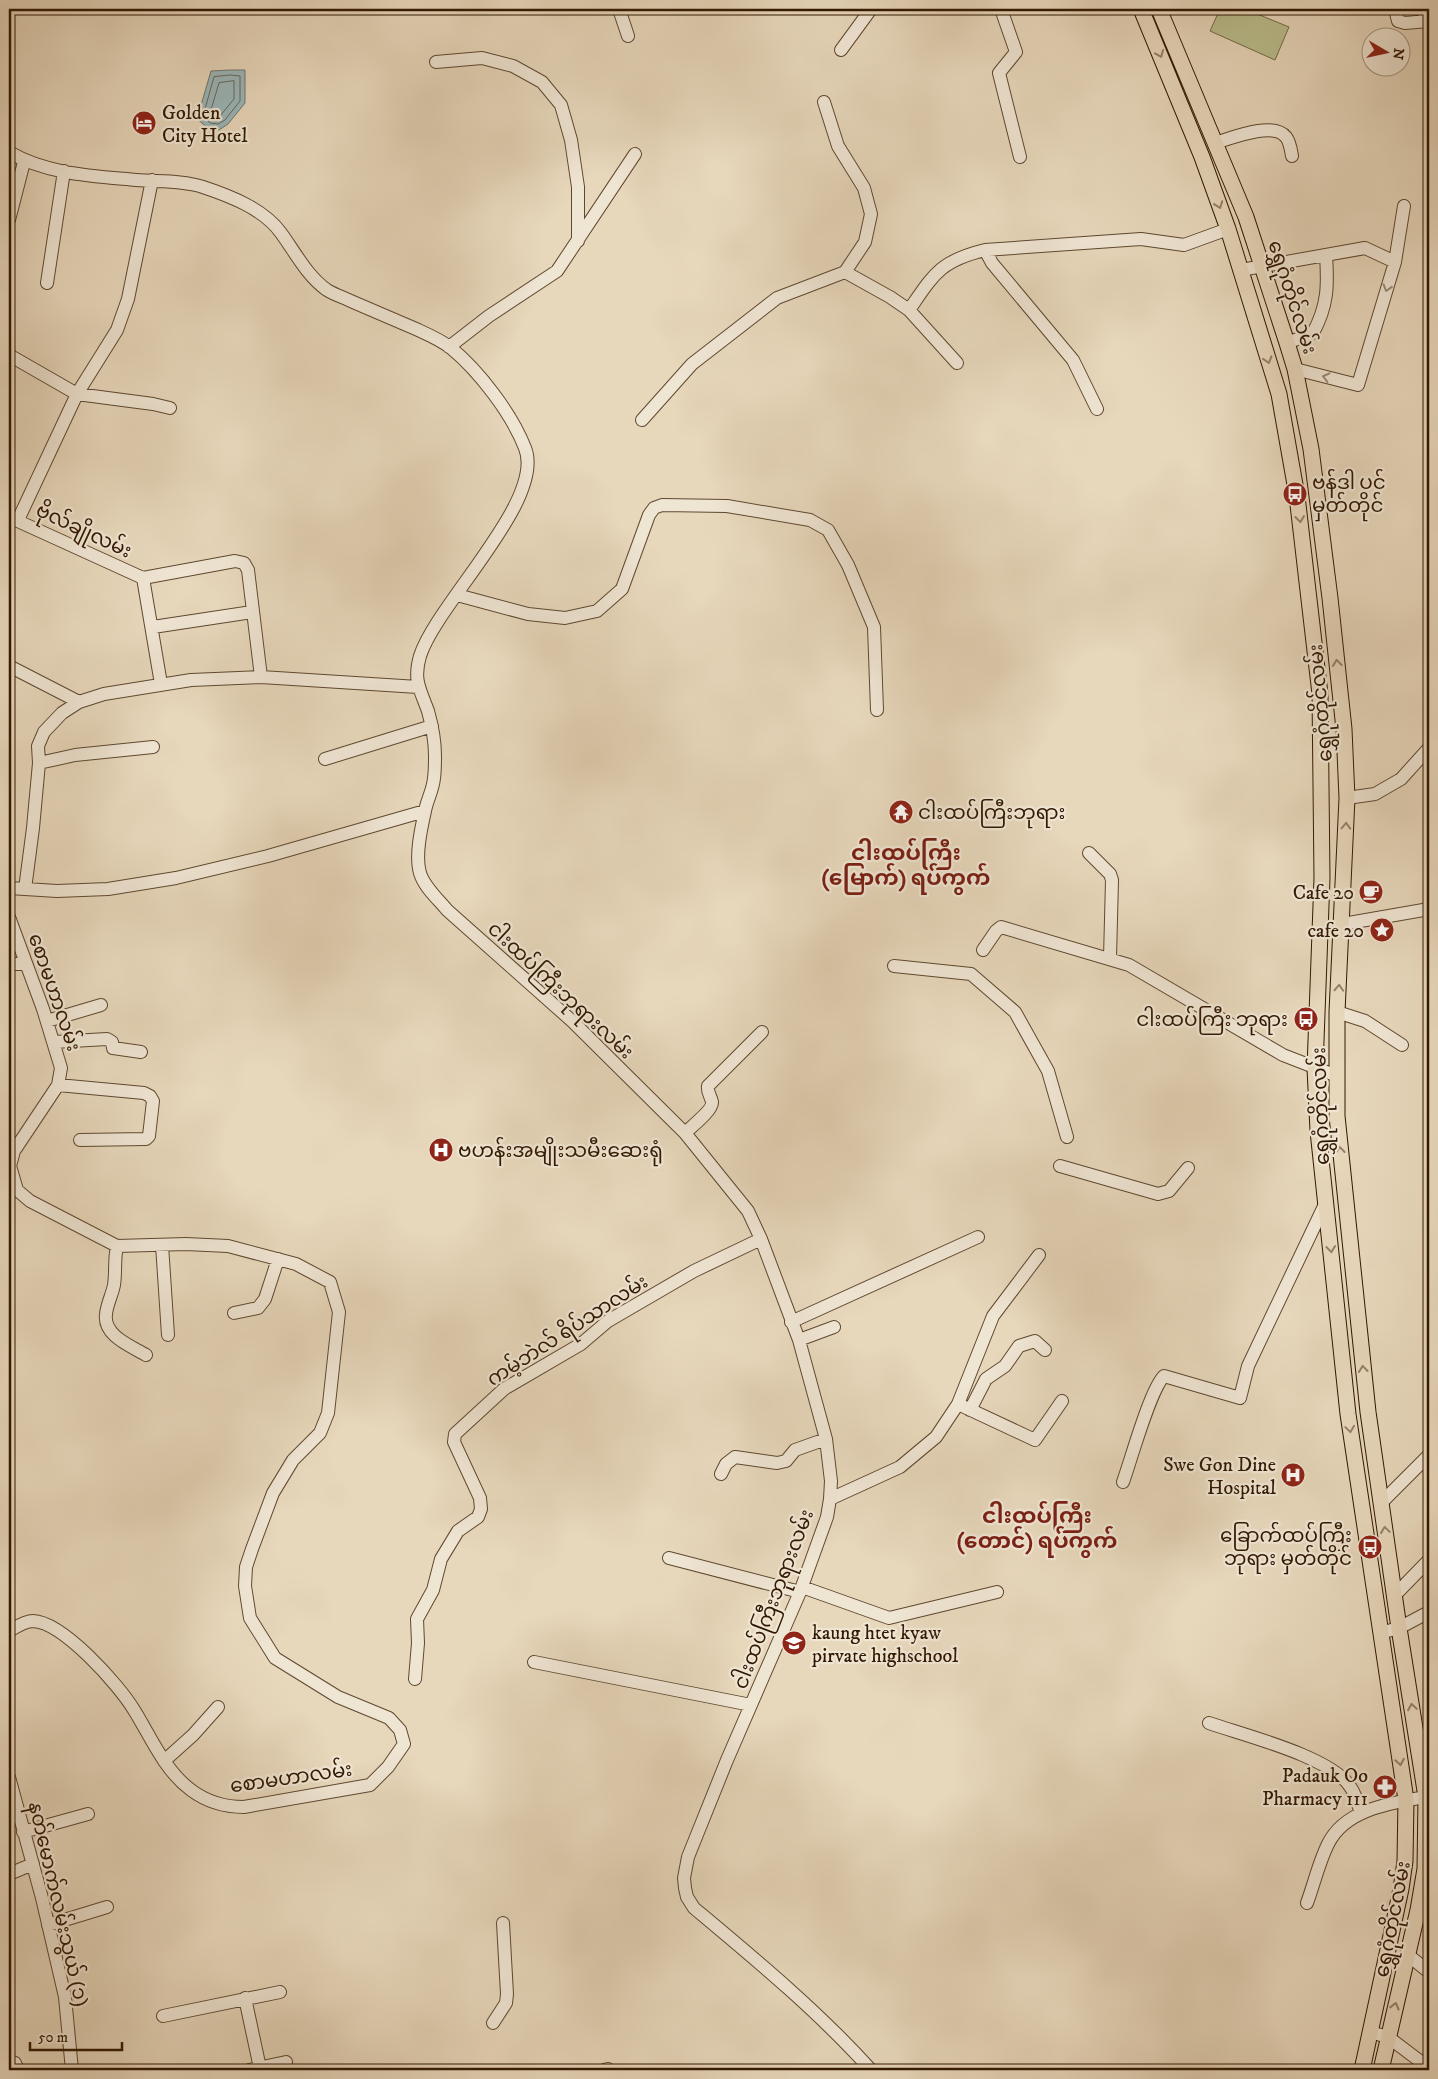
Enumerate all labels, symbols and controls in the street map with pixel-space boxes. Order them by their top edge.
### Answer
north arrow [1360,28,1410,78]
text: N [1388,47,1408,61]
one-way arrow [1153,49,1164,58]
place label: Golden City Hotel [162,101,247,149]
hotel icon: Golden City Hotel [131,110,157,136]
one-way arrow [1213,200,1223,209]
street label: ရွှေဂုံတိုင်လမ်း [1259,237,1325,358]
one-way arrow [1383,283,1393,292]
one-way arrow [1263,355,1273,364]
one-way arrow [1322,372,1331,383]
place label: ဗန်ဒါ ပင် မှတ်တိုင် [1312,468,1386,522]
bus stop icon: ဗန်ဒါ ပင် မှတ်တိုင် [1282,481,1308,507]
street label: ဗိုလ်ချိုလမ်း [30,496,137,567]
one-way arrow [1294,515,1305,523]
street label: ရွှေဂုံတိုင်လမ်း [1301,643,1342,763]
one-way arrow [1332,659,1343,667]
place label: ငါးထပ်ကြီးဘုရား [918,798,1066,829]
temple icon: ငါးထပ်ကြီးဘုရား [888,799,914,825]
one-way arrow [1341,821,1351,829]
district label: ငါးထပ်ကြီး (မြောက်) ရပ်ကွက် [822,837,990,895]
cafe icon: Cafe 20 [1358,879,1384,905]
place label: Cafe 20 [1293,881,1354,906]
street label: ငါးထပ်ကြီးဘုရားလမ်း [480,915,640,1067]
place icon: cafe 20 [1369,917,1395,943]
place label: cafe 20 [1307,919,1364,944]
street label: စောမဟာလမ်း [22,929,88,1055]
one-way arrow [1333,984,1344,992]
place label: ငါးထပ်ကြီး ဘုရား [1136,1005,1288,1036]
bus stop icon: ငါးထပ်ကြီး ဘုရား [1293,1006,1319,1032]
street label: ရွှေဂုံတိုင်လမ်း [1304,1046,1339,1165]
place label: ဗဟန်းအမျိုးသမီးဆေးရုံ [458,1136,663,1167]
hospital icon: ဗဟန်းအမျိုးသမီးဆေးရုံ [428,1137,454,1163]
one-way arrow [1335,1146,1346,1154]
one-way arrow [1326,1246,1337,1254]
street label: ကမ့်ဘဲလ် ရိပ်သာလမ်း [481,1267,654,1394]
one-way arrow [1358,1364,1369,1372]
one-way arrow [1344,1424,1354,1433]
place label: Swe Gon Dine Hospital [1163,1453,1276,1501]
hospital icon: Swe Gon Dine Hospital [1280,1462,1306,1488]
district label: ငါးထပ်ကြီး (တောင်) ရပ်ကွက် [957,1500,1117,1558]
street label: ငါးထပ်ကြီးဘုရားလမ်း [726,1505,823,1694]
place label: ခြောက်ထပ်ကြီး ဘုရား မှတ်တိုင် [1220,1521,1352,1575]
one-way arrow [1380,1525,1390,1534]
bus stop icon: ခြောက်ထပ်ကြီး ဘုရား မှတ်တိုင် [1357,1534,1383,1560]
place label: kaung htet kyaw pirvate highschool [811,1621,958,1669]
school or university icon: kaung htet kyaw pirvate highschool [781,1630,807,1656]
one-way arrow [1408,1703,1418,1712]
street label: စောမဟာလမ်း [228,1755,354,1799]
one-way arrow [1394,1759,1405,1767]
place label: Padauk Oo Pharmacy 111 [1262,1764,1368,1812]
pharmacy icon: Padauk Oo Pharmacy 111 [1372,1774,1398,1800]
street label: နတ်မောက်လမ်းသွယ် (၁) [20,1799,96,2010]
street label: ရွှေဂုံတိုင်လမ်း [1367,1858,1420,1980]
one-way arrow [1389,2001,1400,2010]
scale bar [30,2019,122,2051]
text: 50 m [38,2028,68,2047]

